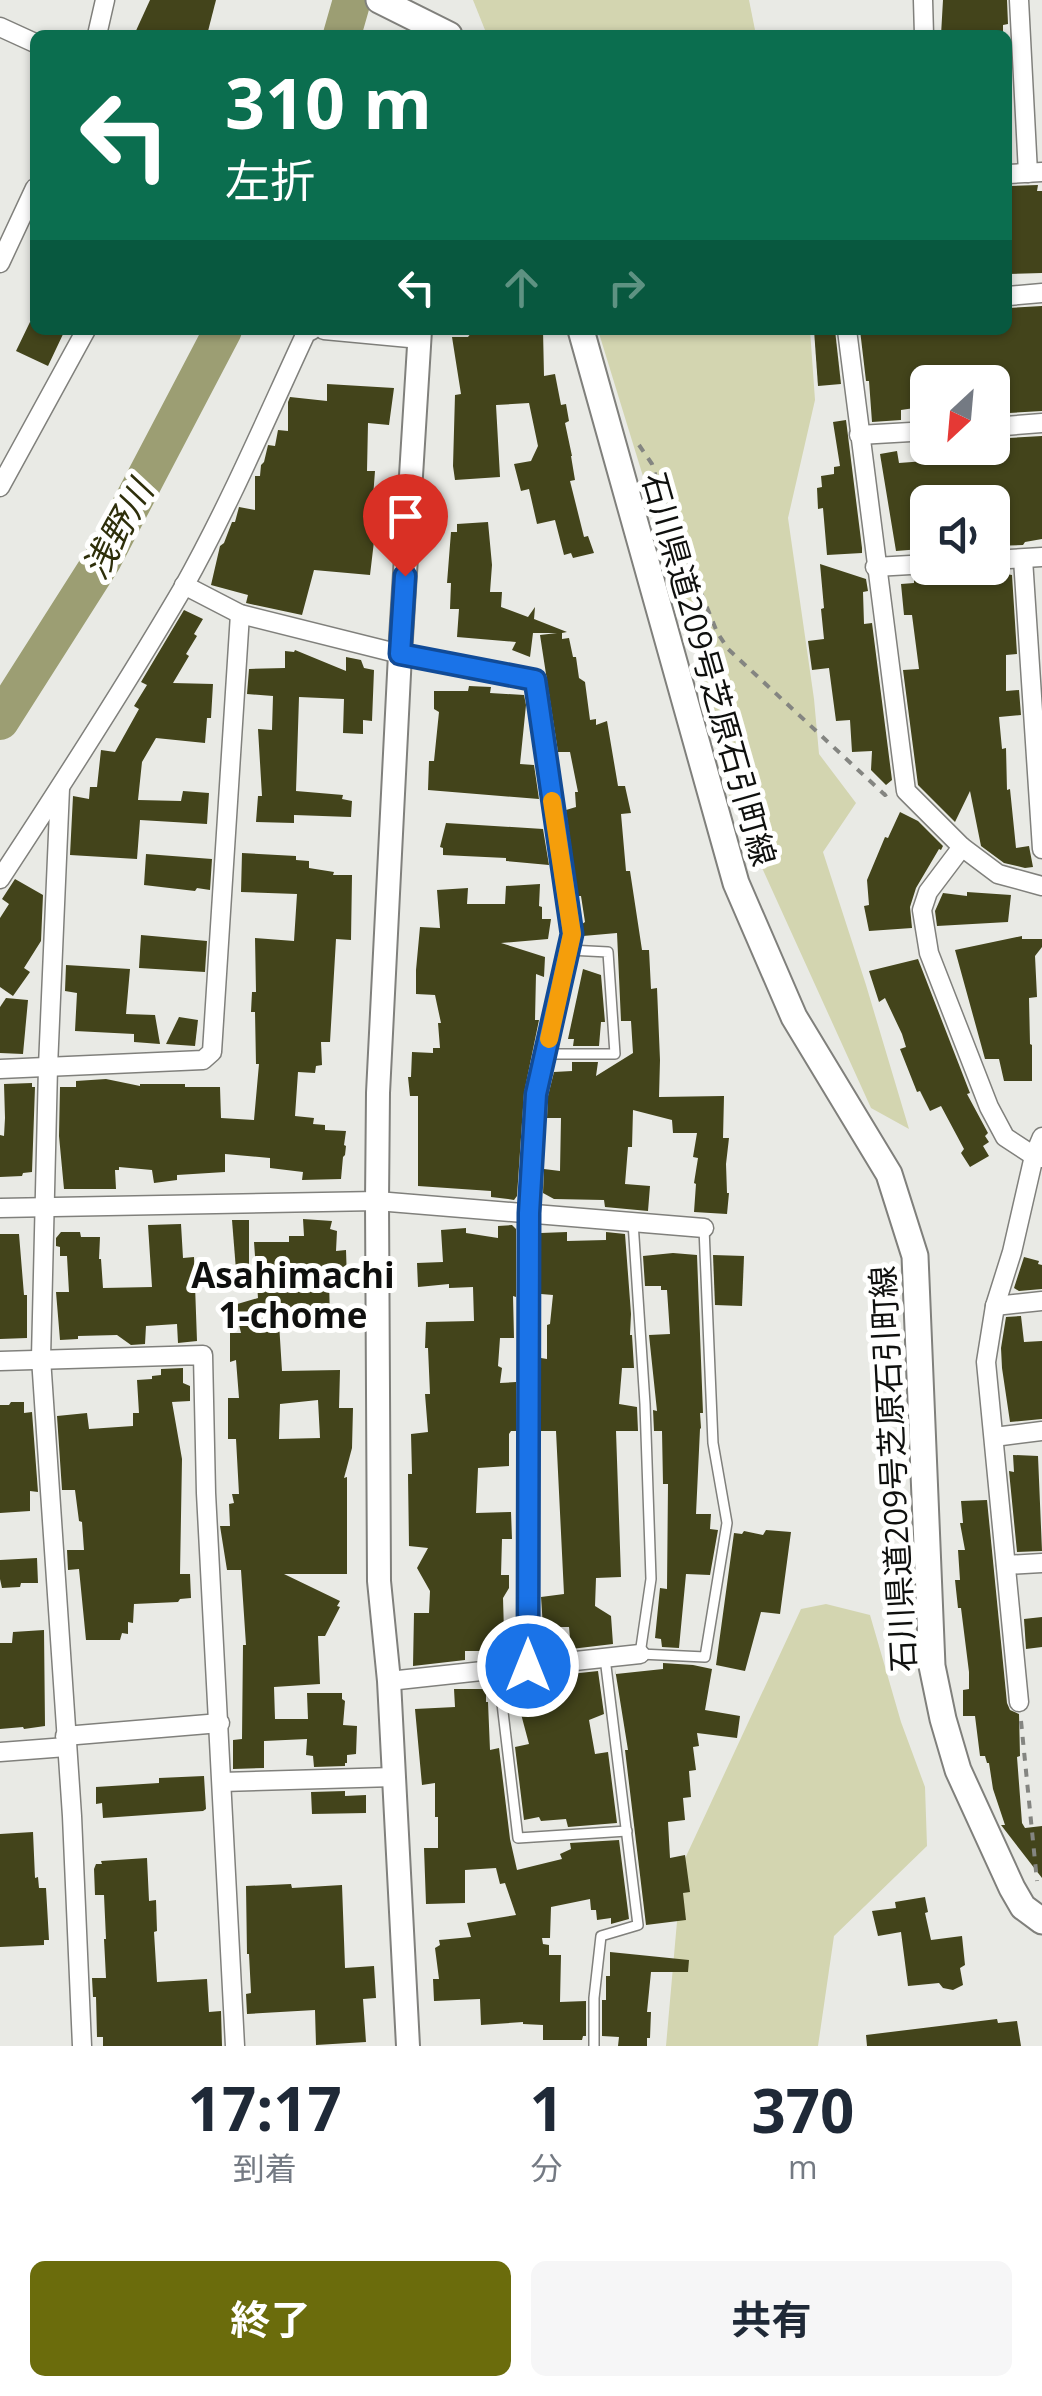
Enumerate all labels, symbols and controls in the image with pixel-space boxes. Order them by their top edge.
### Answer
text: 310 m [225,54,432,150]
icon: left [60,70,190,200]
text: 左折 [225,149,315,210]
icon: left [389,260,444,315]
icon: ahead [494,260,549,315]
icon: right [599,260,654,315]
north arrow [910,365,1010,465]
map controls [910,365,1010,585]
water label: 浅野川 [71,468,165,586]
street label: 石川県道209号芝原石引町線 [633,468,787,870]
pin [363,474,448,577]
button: sound [910,485,1010,585]
icon: arrive [378,489,433,544]
district label: Asahimachi 1-chome [191,1251,395,1338]
street label: 石川県道209号芝原石引町線 [860,1265,924,1673]
position arrow [476,1614,580,1718]
text: 17:17 [188,2067,342,2149]
text: 1 [530,2067,564,2149]
text: 370 [751,2069,854,2151]
text: m [788,2145,818,2188]
text: 到着 [233,2146,297,2189]
text: 分 [531,2146,563,2189]
button: 終了 [30,2261,511,2376]
button: 共有 [531,2261,1012,2376]

